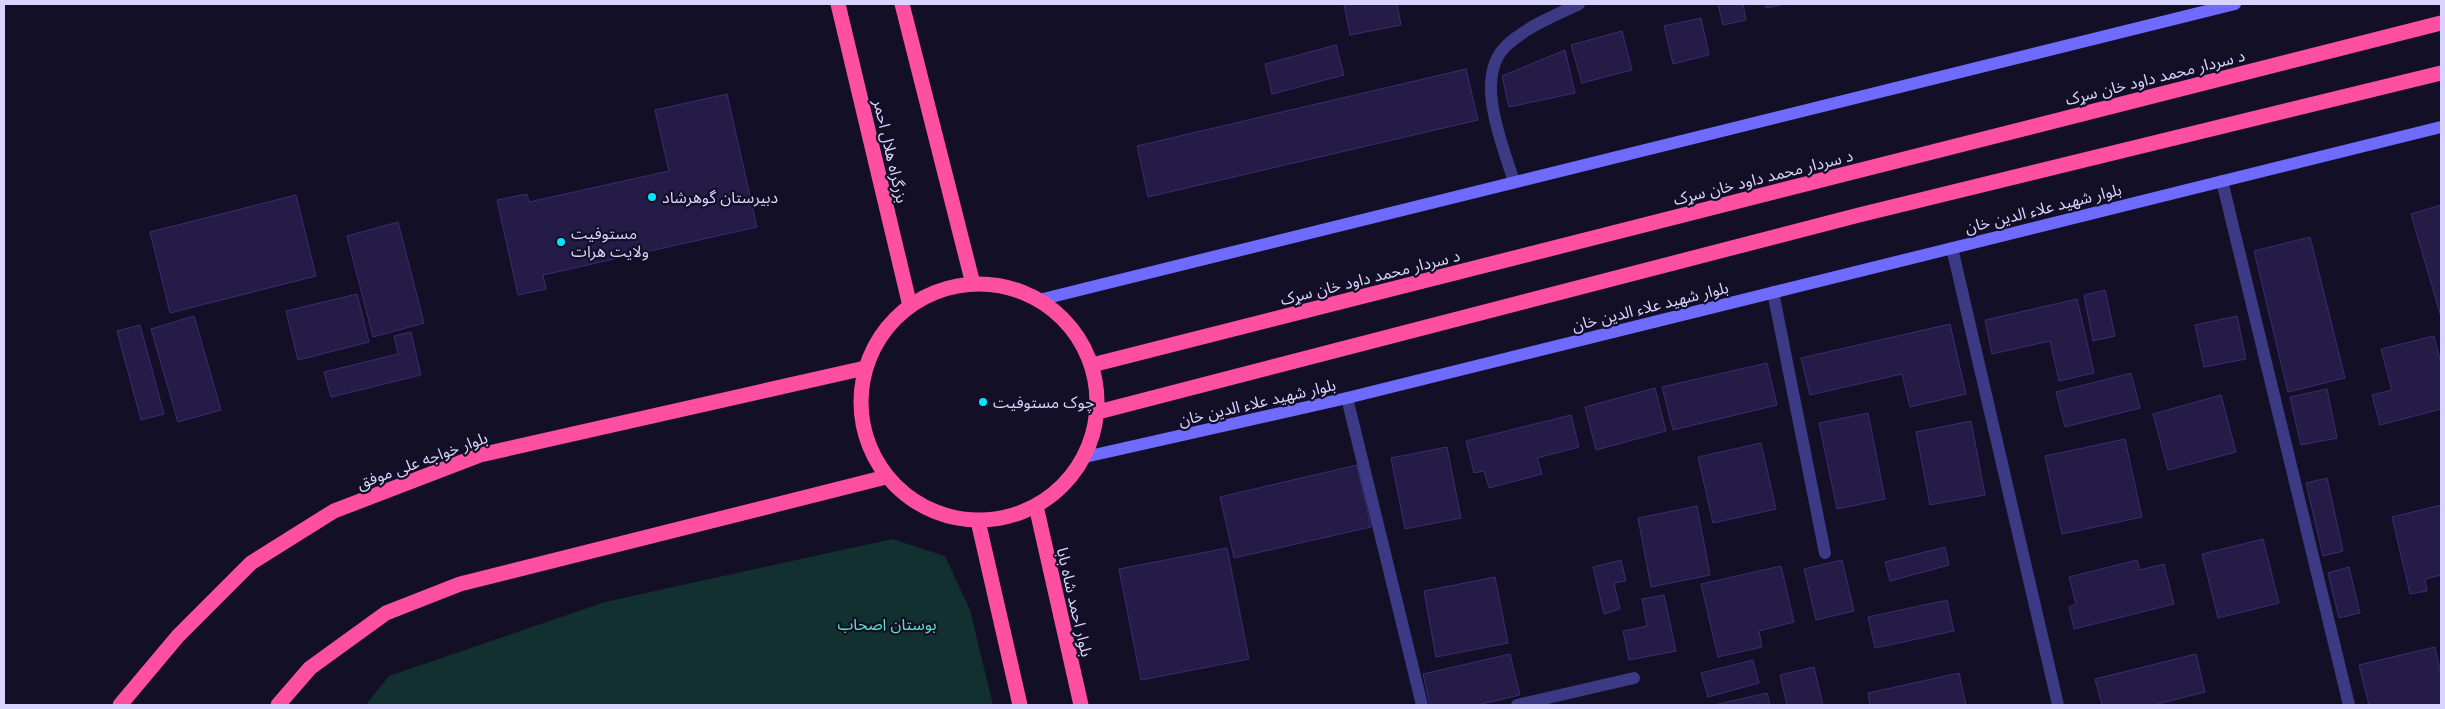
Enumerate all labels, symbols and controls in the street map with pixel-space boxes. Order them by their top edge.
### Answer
street label: د سردار محمد داود خان سړک [2063,46,2247,109]
street label: بزرگراه هلال احمر [868,96,912,205]
street label: د سردار محمد داود خان سړک [1671,146,1855,209]
street label: بلوار شهید علاء الدین خان [1963,180,2123,237]
place label: دبیرستان گوهرشاد [662,188,778,207]
marker: دبیرستان گوهرشاد [646,191,658,203]
place label: مستوفیت ولایت هرات [571,224,649,261]
marker: مستوفیت ولایت هرات [555,236,567,248]
street label: د سردار محمد داود خان سړک [1278,246,1462,309]
street label: بلوار شهید علاء الدین خان [1570,278,1730,335]
street label: بلوار شهید علاء الدین خان [1177,375,1338,430]
place label: چوک مستوفیت [993,393,1094,413]
marker: چوک مستوفیت [977,396,989,408]
street label: بلوار خواجه علی موفق [354,428,490,494]
street label: بلوار احمد شاه بابا [1053,546,1096,659]
park label: بوستان اصحاب [837,615,937,634]

